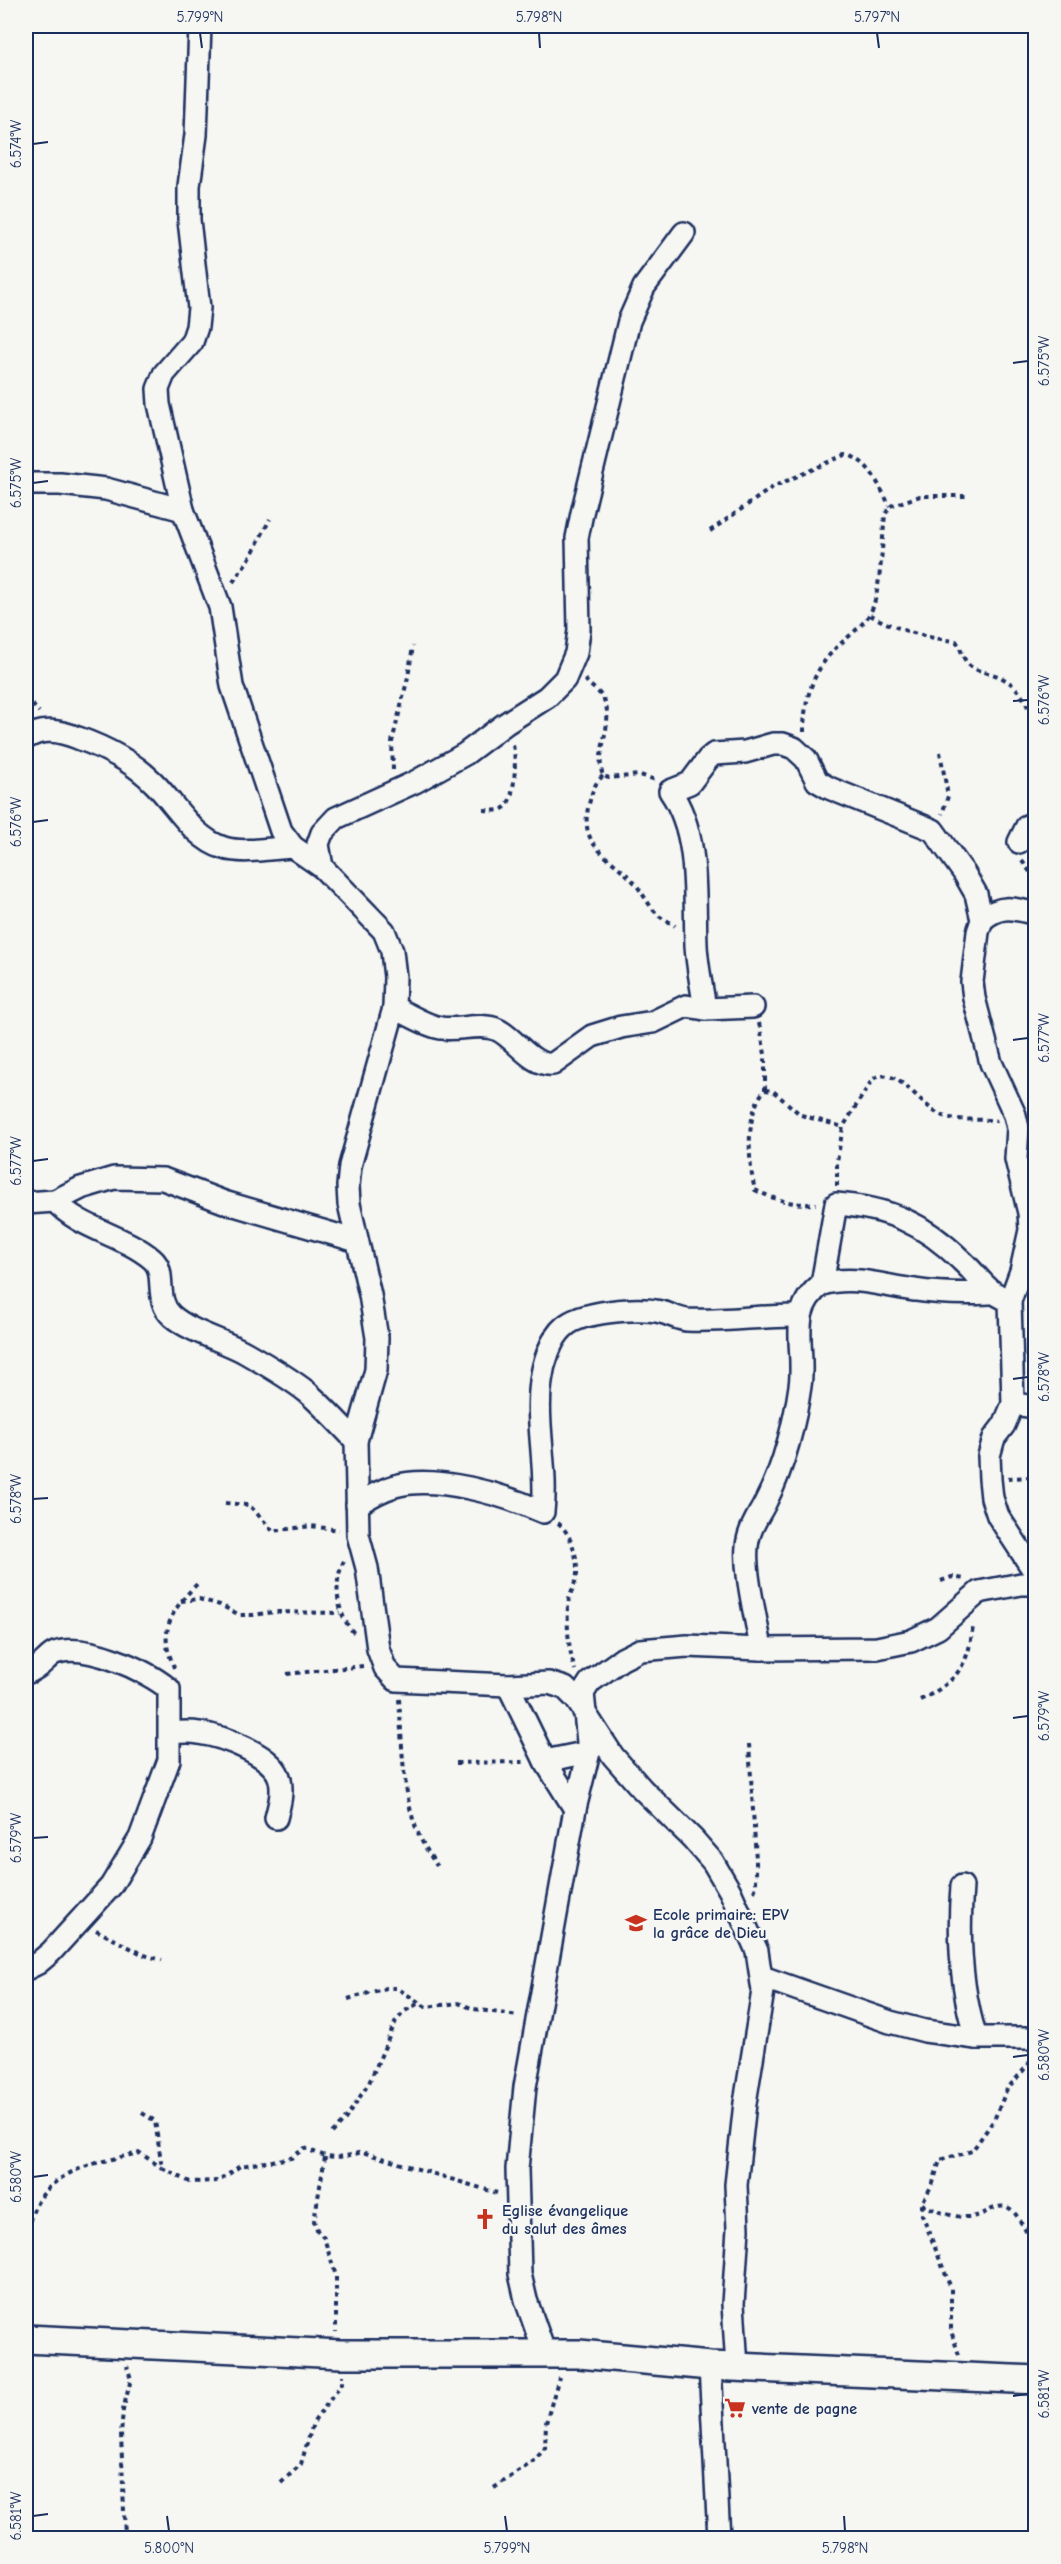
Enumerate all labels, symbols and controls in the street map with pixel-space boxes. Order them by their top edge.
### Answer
text: 5.799°N [177,8,223,26]
text: 5.798°N [516,8,562,26]
text: 5.797°N [854,8,900,26]
text: 6.574°W [7,120,25,168]
text: 6.575°W [1035,336,1053,386]
text: 6.575°W [7,458,25,508]
text: 6.576°W [1035,675,1053,725]
text: 6.576°W [7,797,25,847]
text: 6.577°W [1035,1013,1053,1063]
text: 6.577°W [7,1136,25,1186]
text: 6.578°W [1035,1352,1053,1402]
text: 6.578°W [7,1474,25,1524]
text: 6.579°W [1035,1691,1053,1741]
text: 6.579°W [7,1813,25,1863]
place label: Ecole primaire: EPV la grâce de Dieu [653,1906,789,1942]
school or university icon: Ecole primaire: EPV la grâce de Dieu [624,1911,648,1935]
text: 6.580°W [1035,2029,1053,2081]
text: 6.580°W [7,2151,25,2203]
place label: Eglise évangelique du salut des âmes [502,2202,628,2238]
church icon: Eglise évangelique du salut des âmes [473,2207,497,2231]
text: 6.581°W [1035,2370,1053,2418]
supermarket icon: vente de pagne [723,2396,747,2420]
place label: vente de pagne [751,2400,857,2418]
text: 6.581°W [7,2492,25,2540]
text: 5.800°N [144,2539,194,2557]
text: 5.799°N [484,2539,530,2557]
text: 5.798°N [822,2539,868,2557]

